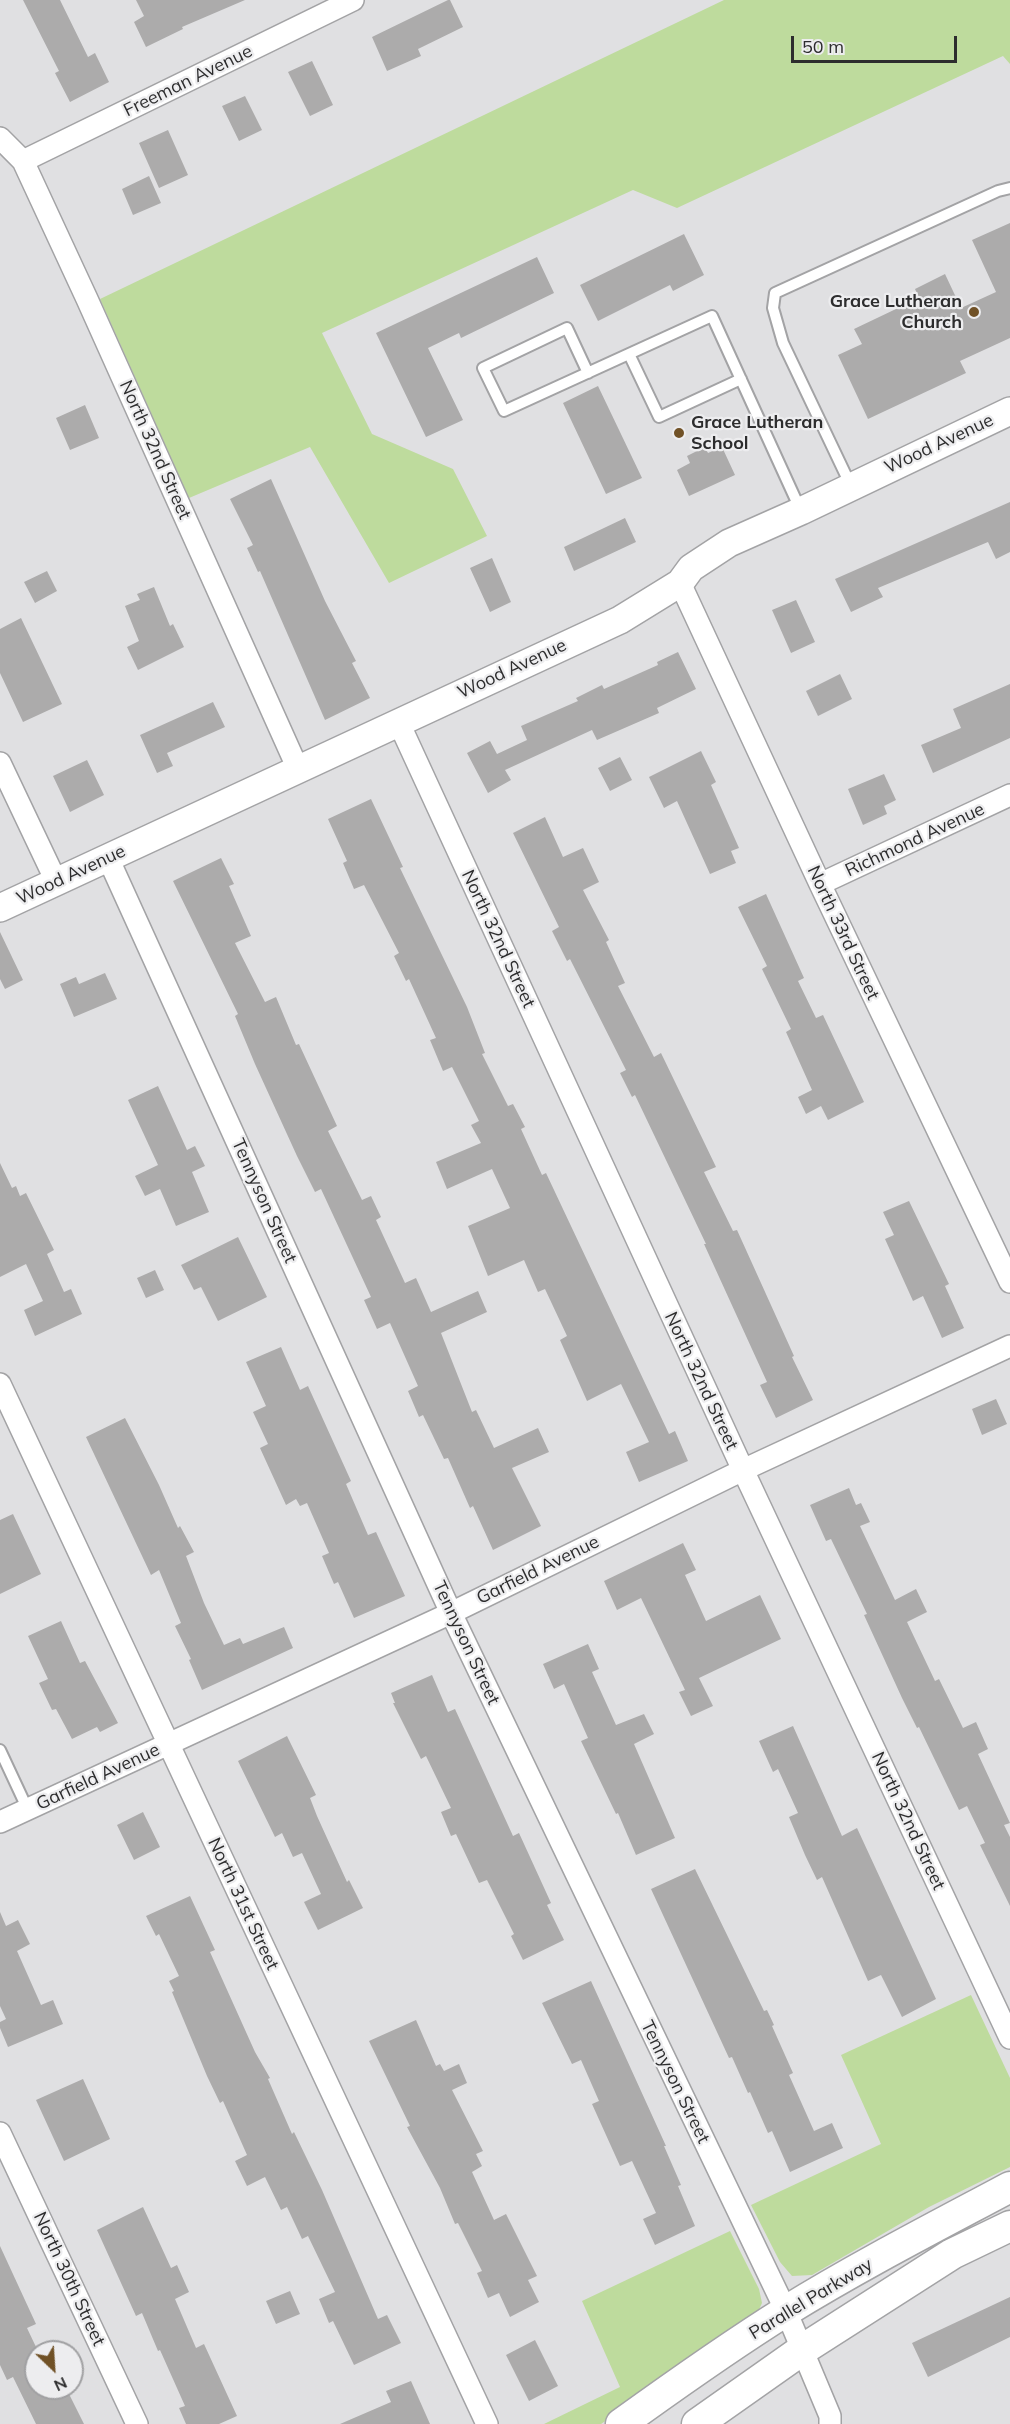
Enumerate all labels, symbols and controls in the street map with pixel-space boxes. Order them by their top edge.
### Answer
scale bar [794,24,960,62]
text: 50 m [802,35,844,58]
street label: Freeman Avenue [120,41,256,121]
place label: Grace Lutheran Church [830,291,962,334]
marker: Grace Lutheran Church [967,305,981,319]
street label: North 32nd Street [115,377,195,523]
street label: Wood Avenue [881,409,997,479]
place label: Grace Lutheran School [691,412,823,454]
marker: Grace Lutheran School [672,426,686,440]
street label: Wood Avenue [454,634,570,704]
street label: Richmond Avenue [842,798,988,882]
street label: Wood Avenue [13,840,129,910]
street label: North 33rd Street [802,862,884,1004]
street label: North 32nd Street [457,867,539,1011]
street label: Tennyson Street [227,1135,301,1267]
street label: North 32nd Street [660,1309,742,1453]
street label: Garfield Avenue [473,1531,603,1609]
street label: Tennyson Street [428,1578,504,1708]
street label: Garfield Avenue [33,1739,163,1815]
street label: North 32nd Street [867,1749,949,1893]
street label: North 31st Street [203,1834,283,1974]
street label: Tennyson Street [636,2017,714,2147]
street label: North 30th Street [29,2209,109,2349]
street label: Parallel Parkway [745,2254,877,2344]
north arrow [24,2340,84,2400]
text: N [51,2373,70,2396]

